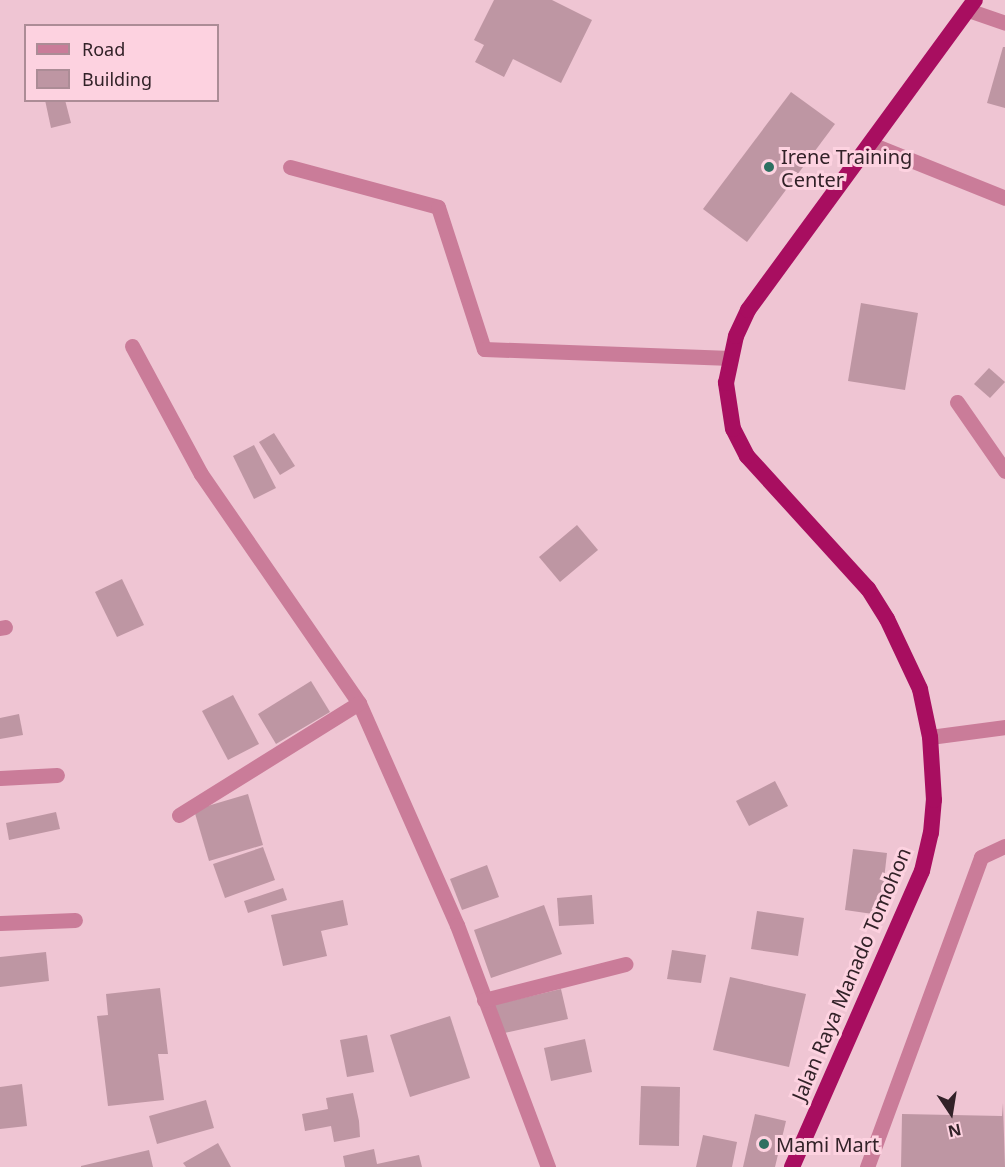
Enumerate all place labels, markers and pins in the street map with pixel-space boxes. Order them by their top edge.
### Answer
place label: Irene Training Center [781,144,912,191]
marker: Irene Training Center [762,160,776,174]
place label: Mami Mart [776,1132,879,1156]
marker: Mami Mart [757,1137,771,1151]

